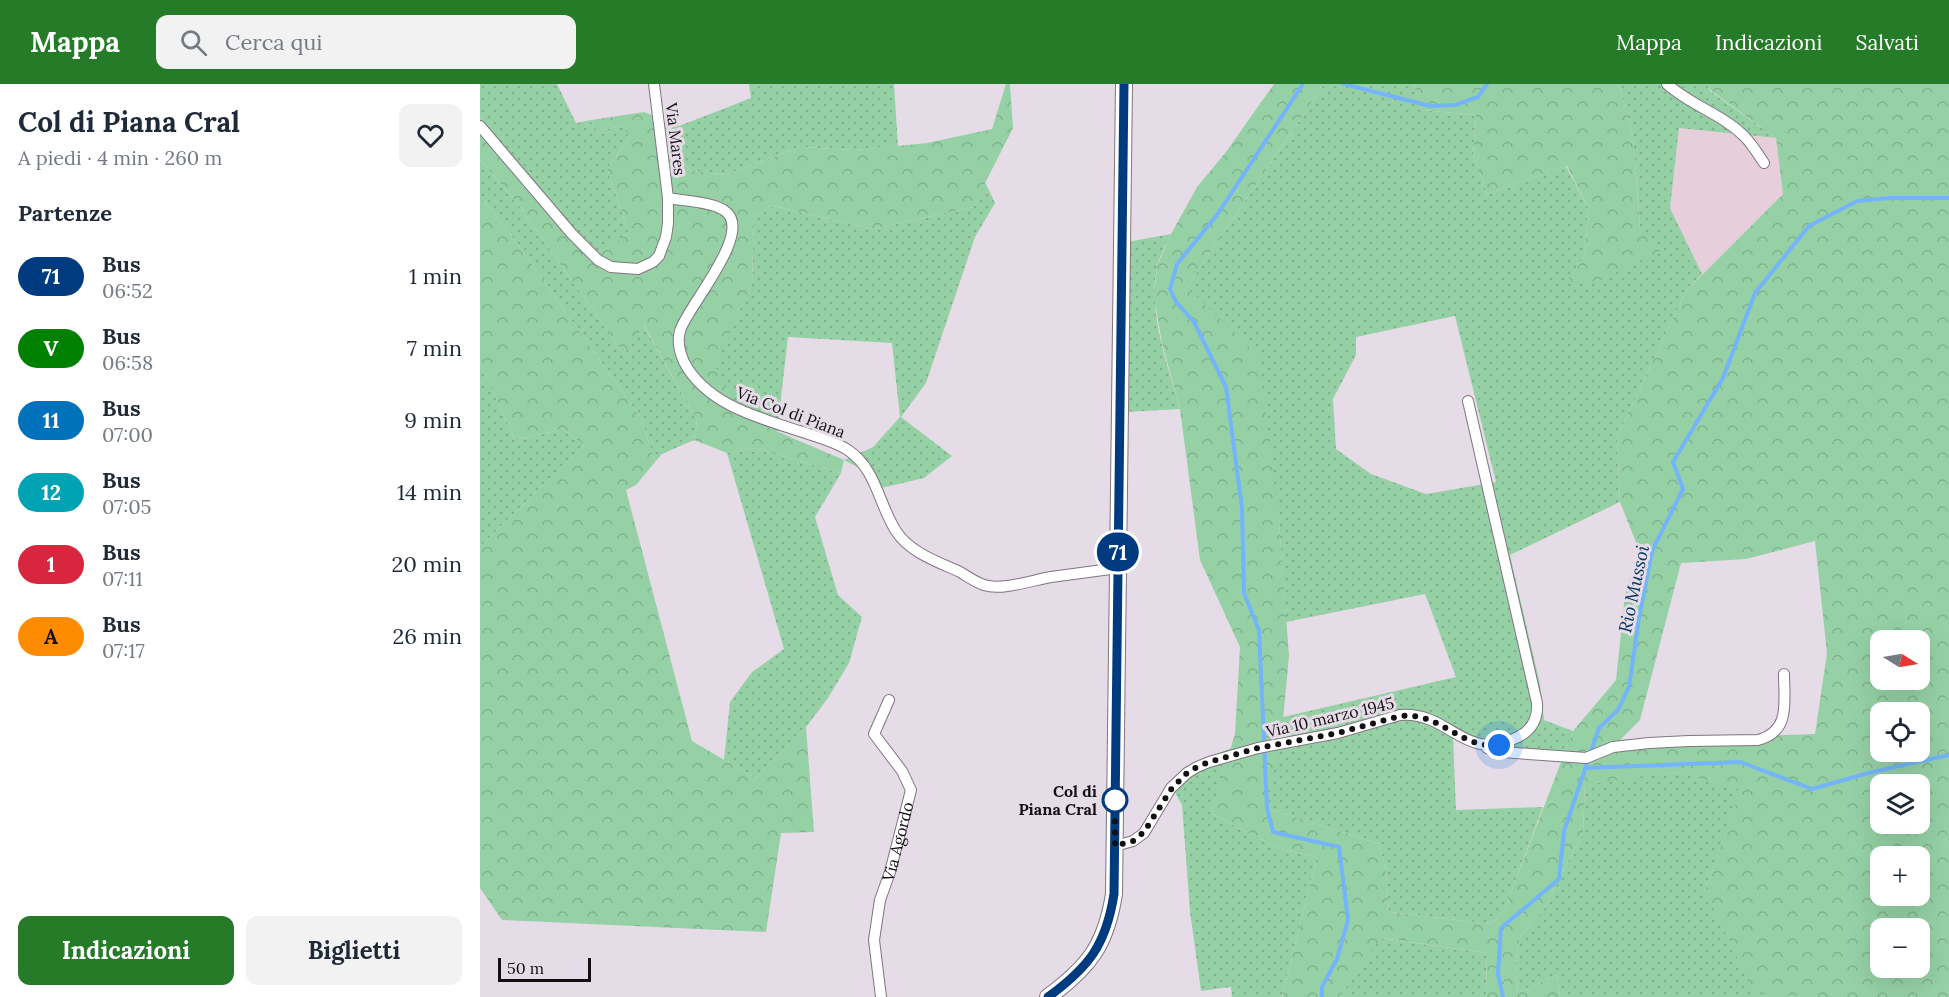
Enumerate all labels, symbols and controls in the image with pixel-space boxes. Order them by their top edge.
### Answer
search box [156,15,576,69]
text: Mappa [30,24,120,60]
icon: search [177,26,210,59]
text: Cerca qui [225,28,322,56]
text: Mappa [1616,29,1682,56]
text: Indicazioni [1715,29,1823,56]
text: Salvati [1856,29,1919,56]
street label: Via Mares [662,101,690,176]
text: Col di Piana Cral [18,104,240,140]
button: heart [399,104,462,167]
text: A piedi · 4 min · 260 m [18,145,222,170]
text: Partenze [18,199,112,227]
text: Bus [102,250,141,278]
text: 1 min [409,262,462,290]
text: 71 [42,263,60,290]
text: 06:52 [102,278,153,303]
text: Bus [102,322,141,350]
text: 7 min [407,334,462,362]
text: V [44,335,58,362]
text: 06:58 [102,350,153,375]
street label: Via Col di Piana [733,382,848,442]
text: Bus [102,394,141,422]
text: 9 min [404,406,462,434]
text: 11 [42,407,60,434]
text: 07:00 [102,422,153,447]
text: Bus [102,466,141,494]
text: 14 min [397,478,462,506]
text: 12 [41,479,61,506]
text: 07:05 [102,494,152,519]
line badge: 71 [1091,532,1145,572]
text: Bus [102,538,141,566]
text: 71 [1109,539,1127,566]
water label: Rio Mussoi [1613,543,1654,635]
text: 20 min [392,550,462,578]
text: 1 [47,551,55,578]
text: 07:11 [102,566,143,591]
text: Bus [102,610,141,638]
text: 26 min [392,622,462,650]
text: A [44,623,58,650]
north arrow [1870,630,1930,690]
map controls [1870,630,1930,978]
text: 07:17 [102,638,145,663]
street label: Via 10 marzo 1945 [1263,693,1396,742]
button: locate [1870,702,1930,762]
your location [1484,730,1514,760]
button: layers [1870,774,1930,834]
place label: Col di Piana Cral [1018,781,1097,819]
marker: Col di Piana Cral [1102,787,1128,813]
street label: Via Agordo [877,800,918,885]
button: + [1870,846,1930,906]
button: Indicazioni [18,916,234,985]
button: Biglietti [246,916,462,985]
button: − [1870,918,1930,978]
scale bar [498,955,591,982]
text: 50 m [507,958,544,978]

